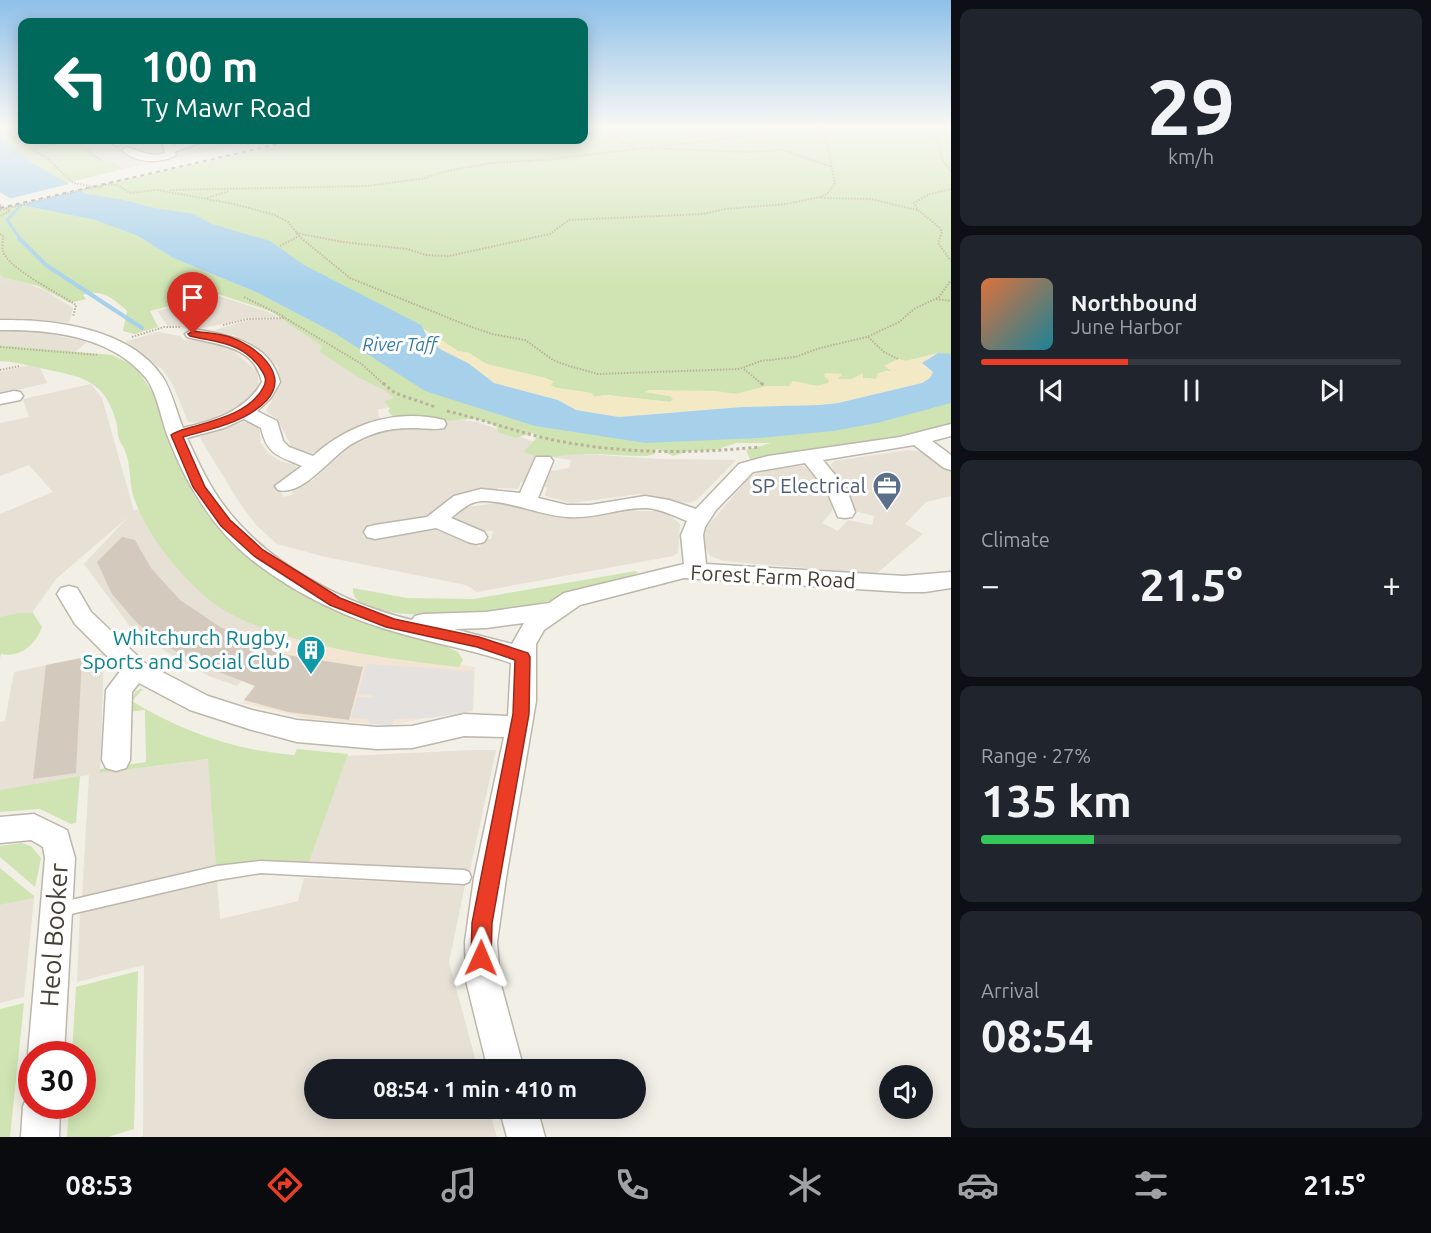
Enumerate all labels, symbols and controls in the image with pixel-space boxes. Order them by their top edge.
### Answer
icon: left [42,42,120,120]
text: 100 m [141,43,258,90]
text: 29 [1147,62,1235,150]
text: Ty Mawr Road [141,92,312,122]
text: km/h [1168,145,1214,168]
pin [167,272,218,334]
icon: arrive [176,281,209,314]
text: Northbound [1071,290,1197,315]
text: June Harbor [1071,315,1182,338]
water label: River Taff [362,334,440,355]
icon: previous [1035,374,1068,407]
icon: pause [1175,374,1208,407]
icon: next [1315,374,1348,407]
office icon: SP Electrical [871,470,903,512]
place label: SP Electrical [752,473,866,497]
text: Climate [981,528,1050,551]
text: 21.5° [1139,559,1243,610]
street label: Forest Farm Road [690,560,856,592]
text: − [981,566,1000,603]
text: + [1382,566,1401,603]
place label: Whitchurch Rugby, Sports and Social Club [82,625,290,673]
building icon: Whitchurch Rugby, Sports and Social Club [295,634,327,676]
text: Range · 27% [981,744,1091,767]
text: 135 km [981,775,1132,826]
street label: Heol Booker [34,862,73,1008]
position arrow [449,926,513,990]
text: Arrival [981,979,1039,1002]
text: 08:54 [981,1010,1094,1061]
speed limit sign: 30 [18,1041,96,1119]
map controls [879,1065,933,1119]
button: sound [879,1065,933,1119]
text: 08:54 · 1 min · 410 m [373,1076,577,1101]
icon: directions [264,1164,306,1206]
icon: music [438,1164,480,1206]
icon: phone [611,1164,653,1206]
icon: climate [784,1164,826,1206]
icon: car [957,1164,999,1206]
icon: filters [1130,1164,1172,1206]
text: 08:53 [66,1170,133,1200]
text: 21.5° [1303,1170,1365,1200]

